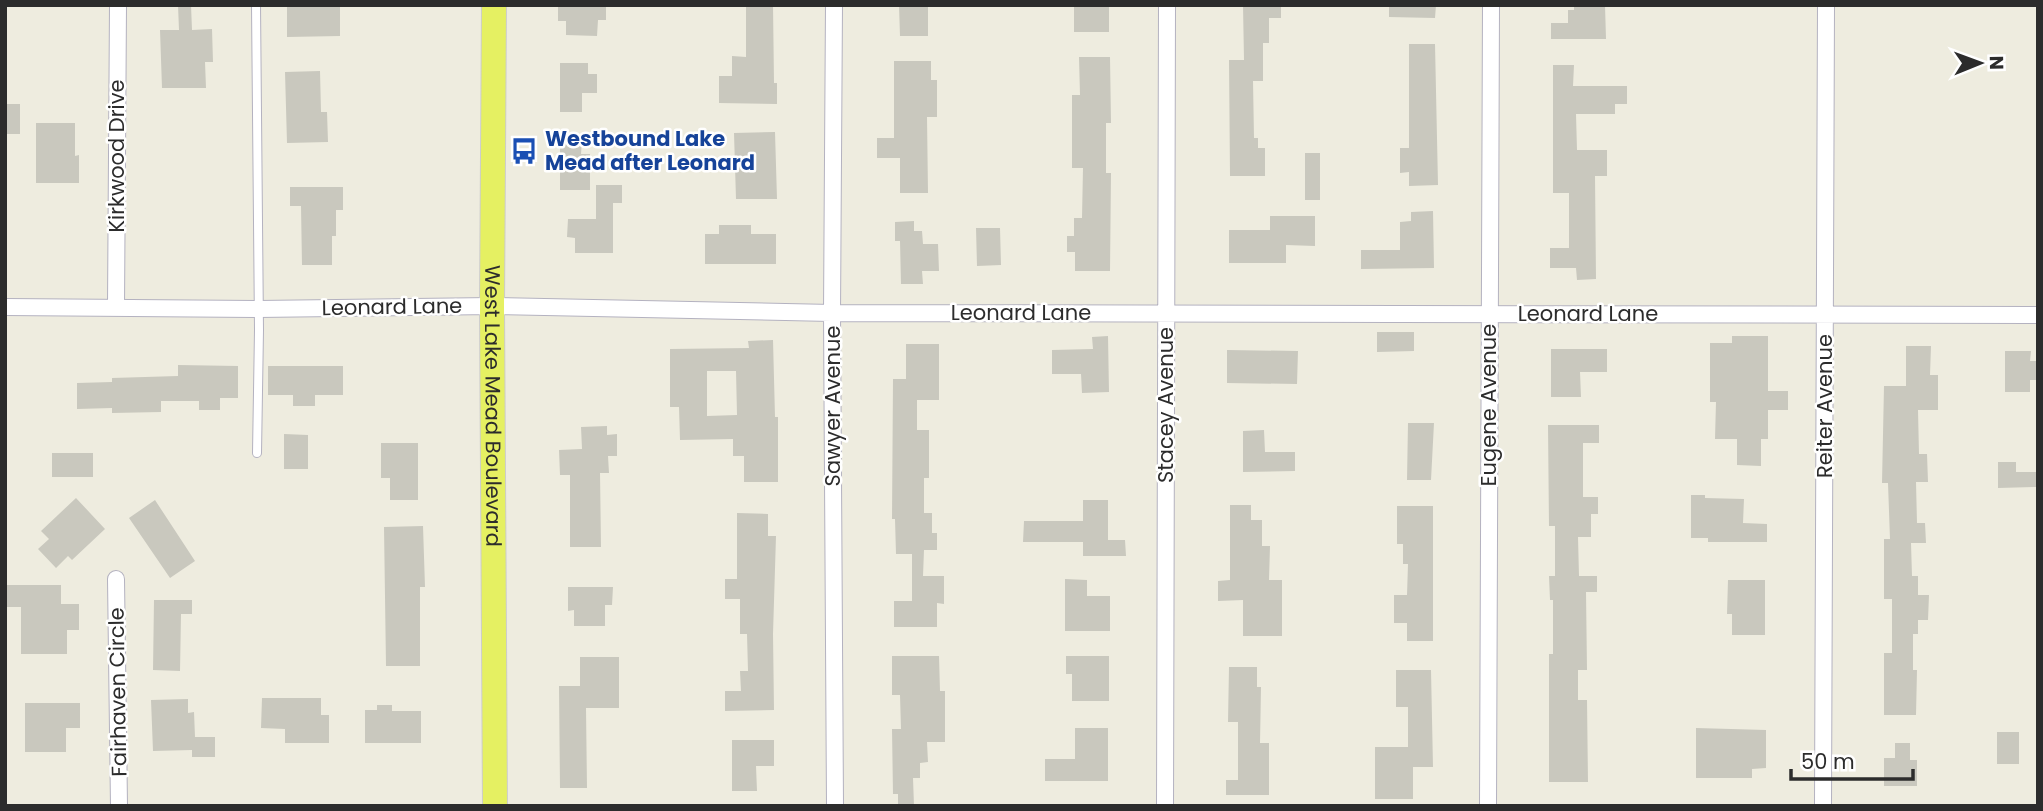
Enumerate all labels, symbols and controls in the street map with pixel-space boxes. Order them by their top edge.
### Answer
north arrow [1945,28,2015,98]
text: N [1983,55,2010,70]
street label: Kirkwood Drive [102,80,131,232]
place label: Westbound Lake Mead after Leonard [545,124,755,177]
bus stop icon: Westbound Lake Mead after Leonard [509,136,539,166]
street label: West Lake Mead Boulevard [478,265,508,547]
street label: Leonard Lane [321,291,463,322]
street label: Leonard Lane [951,298,1091,327]
street label: Leonard Lane [1518,299,1658,328]
street label: Eugene Avenue [1474,324,1503,486]
street label: Sawyer Avenue [818,326,847,486]
street label: Stacey Avenue [1151,327,1180,483]
street label: Reiter Avenue [1810,334,1839,478]
street label: Fairhaven Circle [102,607,133,777]
scale bar [1791,738,1913,782]
text: 50 m [1801,747,1855,776]

